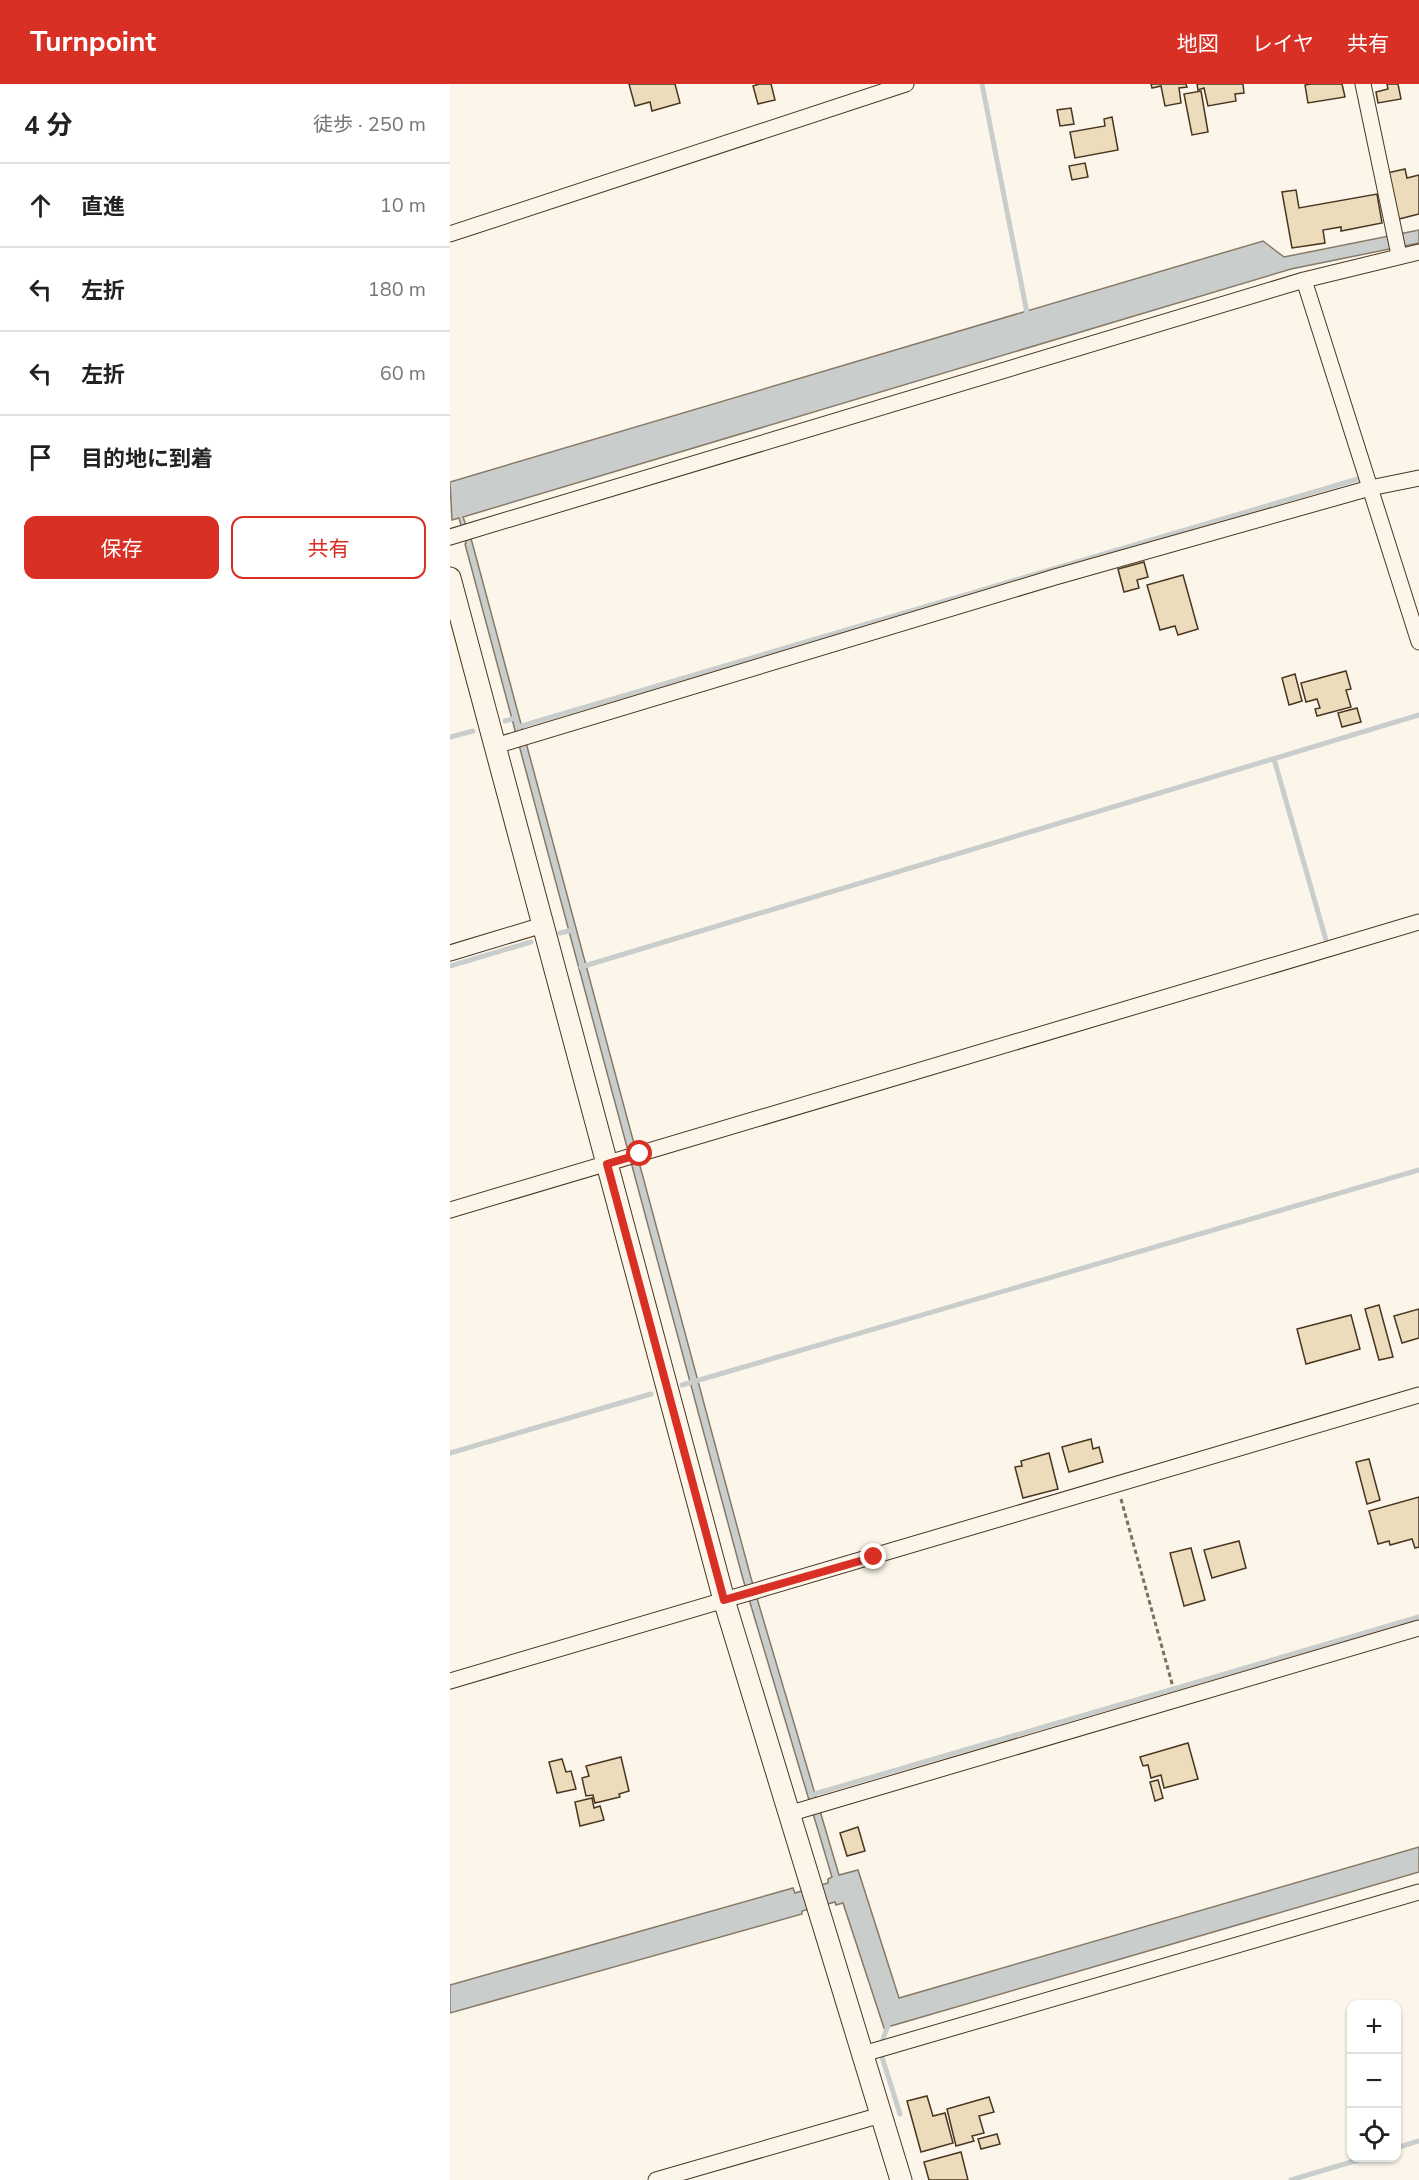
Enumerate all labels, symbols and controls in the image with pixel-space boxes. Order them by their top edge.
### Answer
text: Turnpoint [30,23,156,61]
text: 地図 [1177,30,1219,58]
text: レイヤ [1252,30,1314,58]
text: 共有 [1347,30,1389,58]
text: 4 分 [24,108,73,143]
text: 徒歩 · 250 m [313,111,426,138]
icon: ahead [24,189,57,222]
text: 直進 [81,192,125,222]
text: 10 m [380,192,426,219]
icon: left [24,273,57,306]
text: 左折 [81,276,125,306]
text: 180 m [368,276,426,303]
icon: left [24,357,57,390]
text: 左折 [81,360,125,390]
text: 60 m [380,360,426,387]
icon: arrive [24,441,57,474]
text: 目的地に到着 [81,444,213,474]
button: 保存 [24,516,219,579]
button: 共有 [231,516,426,579]
route start [626,1140,652,1166]
route end [860,1543,886,1569]
map controls [1347,2000,1401,2162]
button: + [1347,2000,1401,2054]
button: − [1347,2054,1401,2108]
button: locate [1347,2108,1401,2162]

